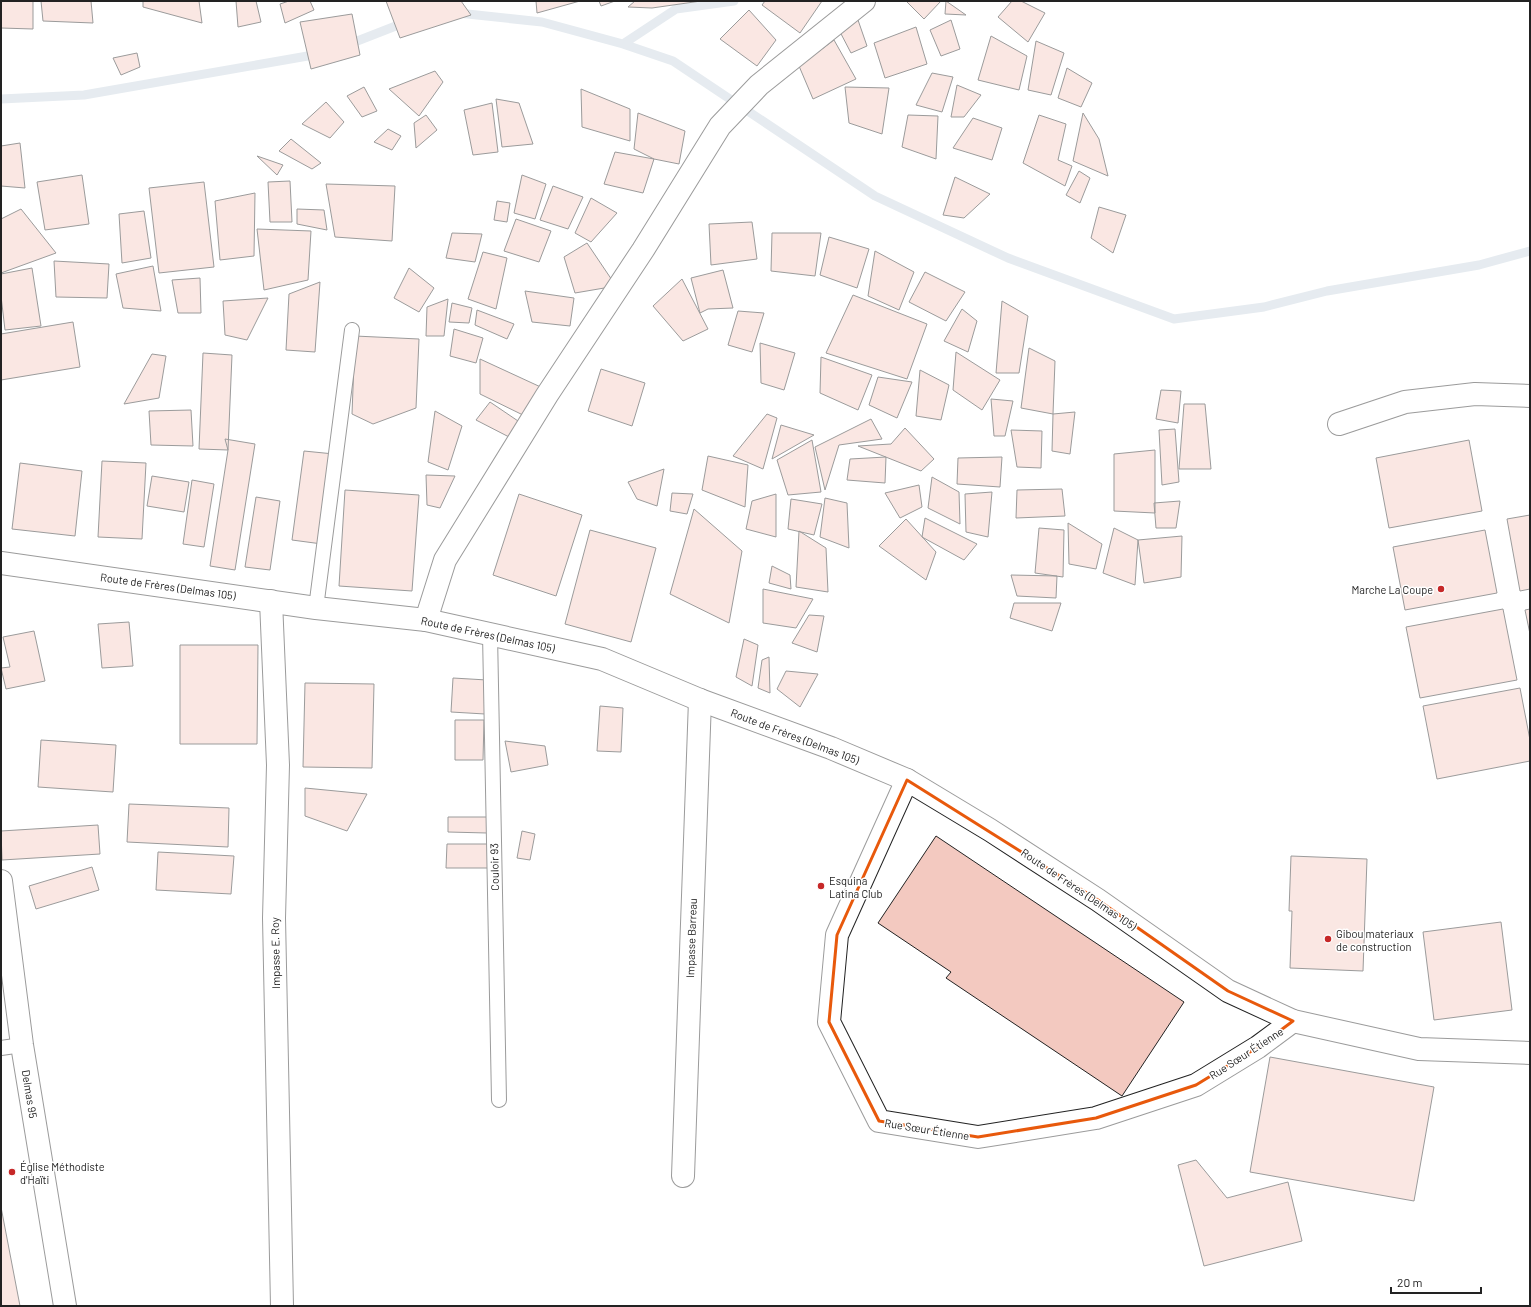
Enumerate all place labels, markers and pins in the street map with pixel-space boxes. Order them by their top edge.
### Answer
place label: Marche La Coupe [1351,583,1433,596]
marker: Marche La Coupe [1436,584,1446,594]
place label: Esquina Latina Club [829,874,883,900]
marker: Esquina Latina Club [816,881,826,891]
place label: Gibou materiaux de construction [1336,927,1414,953]
marker: Gibou materiaux de construction [1323,934,1333,944]
place label: Église Méthodiste d'Haïti [20,1160,105,1186]
marker: Église Méthodiste d'Haïti [7,1167,17,1177]

